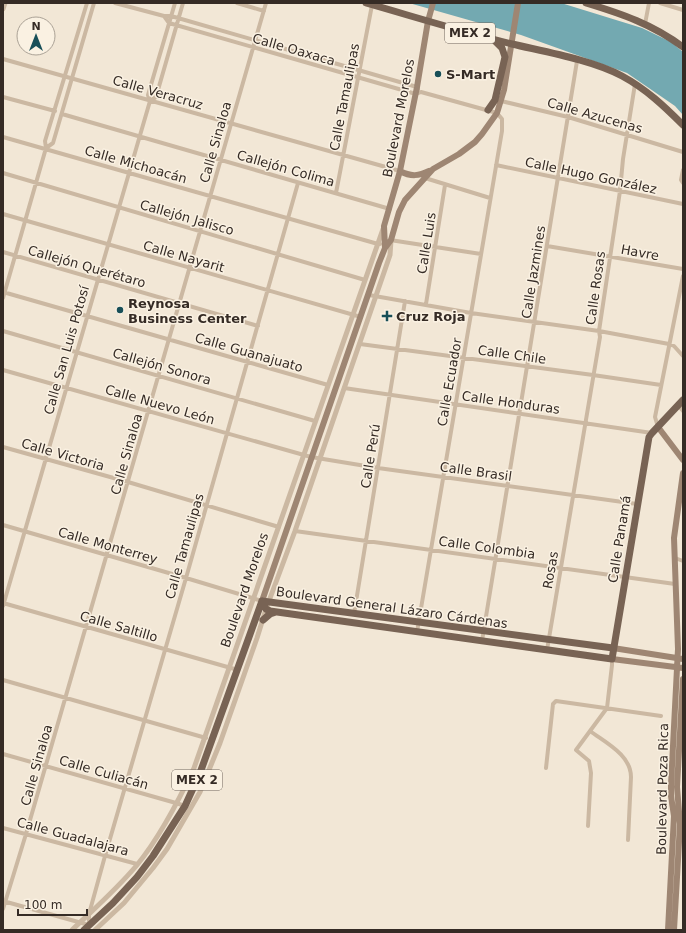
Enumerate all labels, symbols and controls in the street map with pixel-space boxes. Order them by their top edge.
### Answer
north arrow [16,16,56,56]
text: N [31,20,41,33]
road number: MEX 2 [445,23,495,43]
street label: Calle Oaxaca [251,31,337,68]
street label: Calle Tamaulipas [327,42,362,152]
street label: Boulevard Morelos [380,57,417,179]
place label: S-Mart [446,67,495,82]
marker: S-Mart [433,69,443,79]
street label: Calle Veracruz [111,72,205,113]
street label: Calle Azucenas [545,95,644,136]
street label: Calle Sinaloa [197,100,234,185]
street label: Calle Michoacán [83,143,189,186]
street label: Callejón Colima [235,147,337,190]
street label: Calle Hugo González [524,154,658,197]
street label: Callejón Jalisco [138,197,236,238]
street label: Calle Luis [414,211,439,275]
street label: Calle Jazmines [519,224,548,320]
street label: Calle Nayarit [142,238,226,275]
street label: Callejón Querétaro [26,242,148,290]
street label: Havre [620,242,660,263]
street label: Calle Rosas [583,250,608,326]
street label: Calle San Luis Potosí [41,284,92,416]
place label: Reynosa Business Center [128,296,247,326]
marker: Reynosa Business Center [115,305,125,315]
place label: Cruz Roja [396,309,465,324]
marker: Cruz Roja [381,310,393,322]
street label: Calle Guanajuato [193,330,305,375]
street label: Calle Ecuador [434,336,465,427]
street label: Calle Chile [477,342,547,367]
street label: Callejón Sonora [111,345,213,388]
street label: Calle Nuevo León [103,382,216,427]
street label: Calle Honduras [461,388,561,417]
street label: Calle Sinaloa [108,412,145,497]
street label: Calle Perú [358,423,383,490]
street label: Calle Victoria [20,435,106,474]
street label: Calle Brasil [439,459,513,484]
street label: Calle Tamaulipas [162,491,207,601]
street label: Calle Panamá [605,494,634,584]
street label: Calle Monterrey [56,524,160,567]
street label: Boulevard Morelos [218,531,271,650]
street label: Calle Colombia [438,533,536,562]
street label: Rosas [540,550,561,590]
street label: Boulevard General Lázaro Cárdenas [275,584,509,631]
street label: Calle Saltillo [78,608,159,645]
street label: Calle Sinaloa [18,723,55,808]
street label: Boulevard Poza Rica [654,723,671,855]
street label: Calle Culiacán [57,753,150,792]
road number: MEX 2 [172,770,222,790]
street label: Calle Guadalajara [15,814,131,859]
scale bar [18,891,87,917]
text: 100 m [24,898,62,912]

